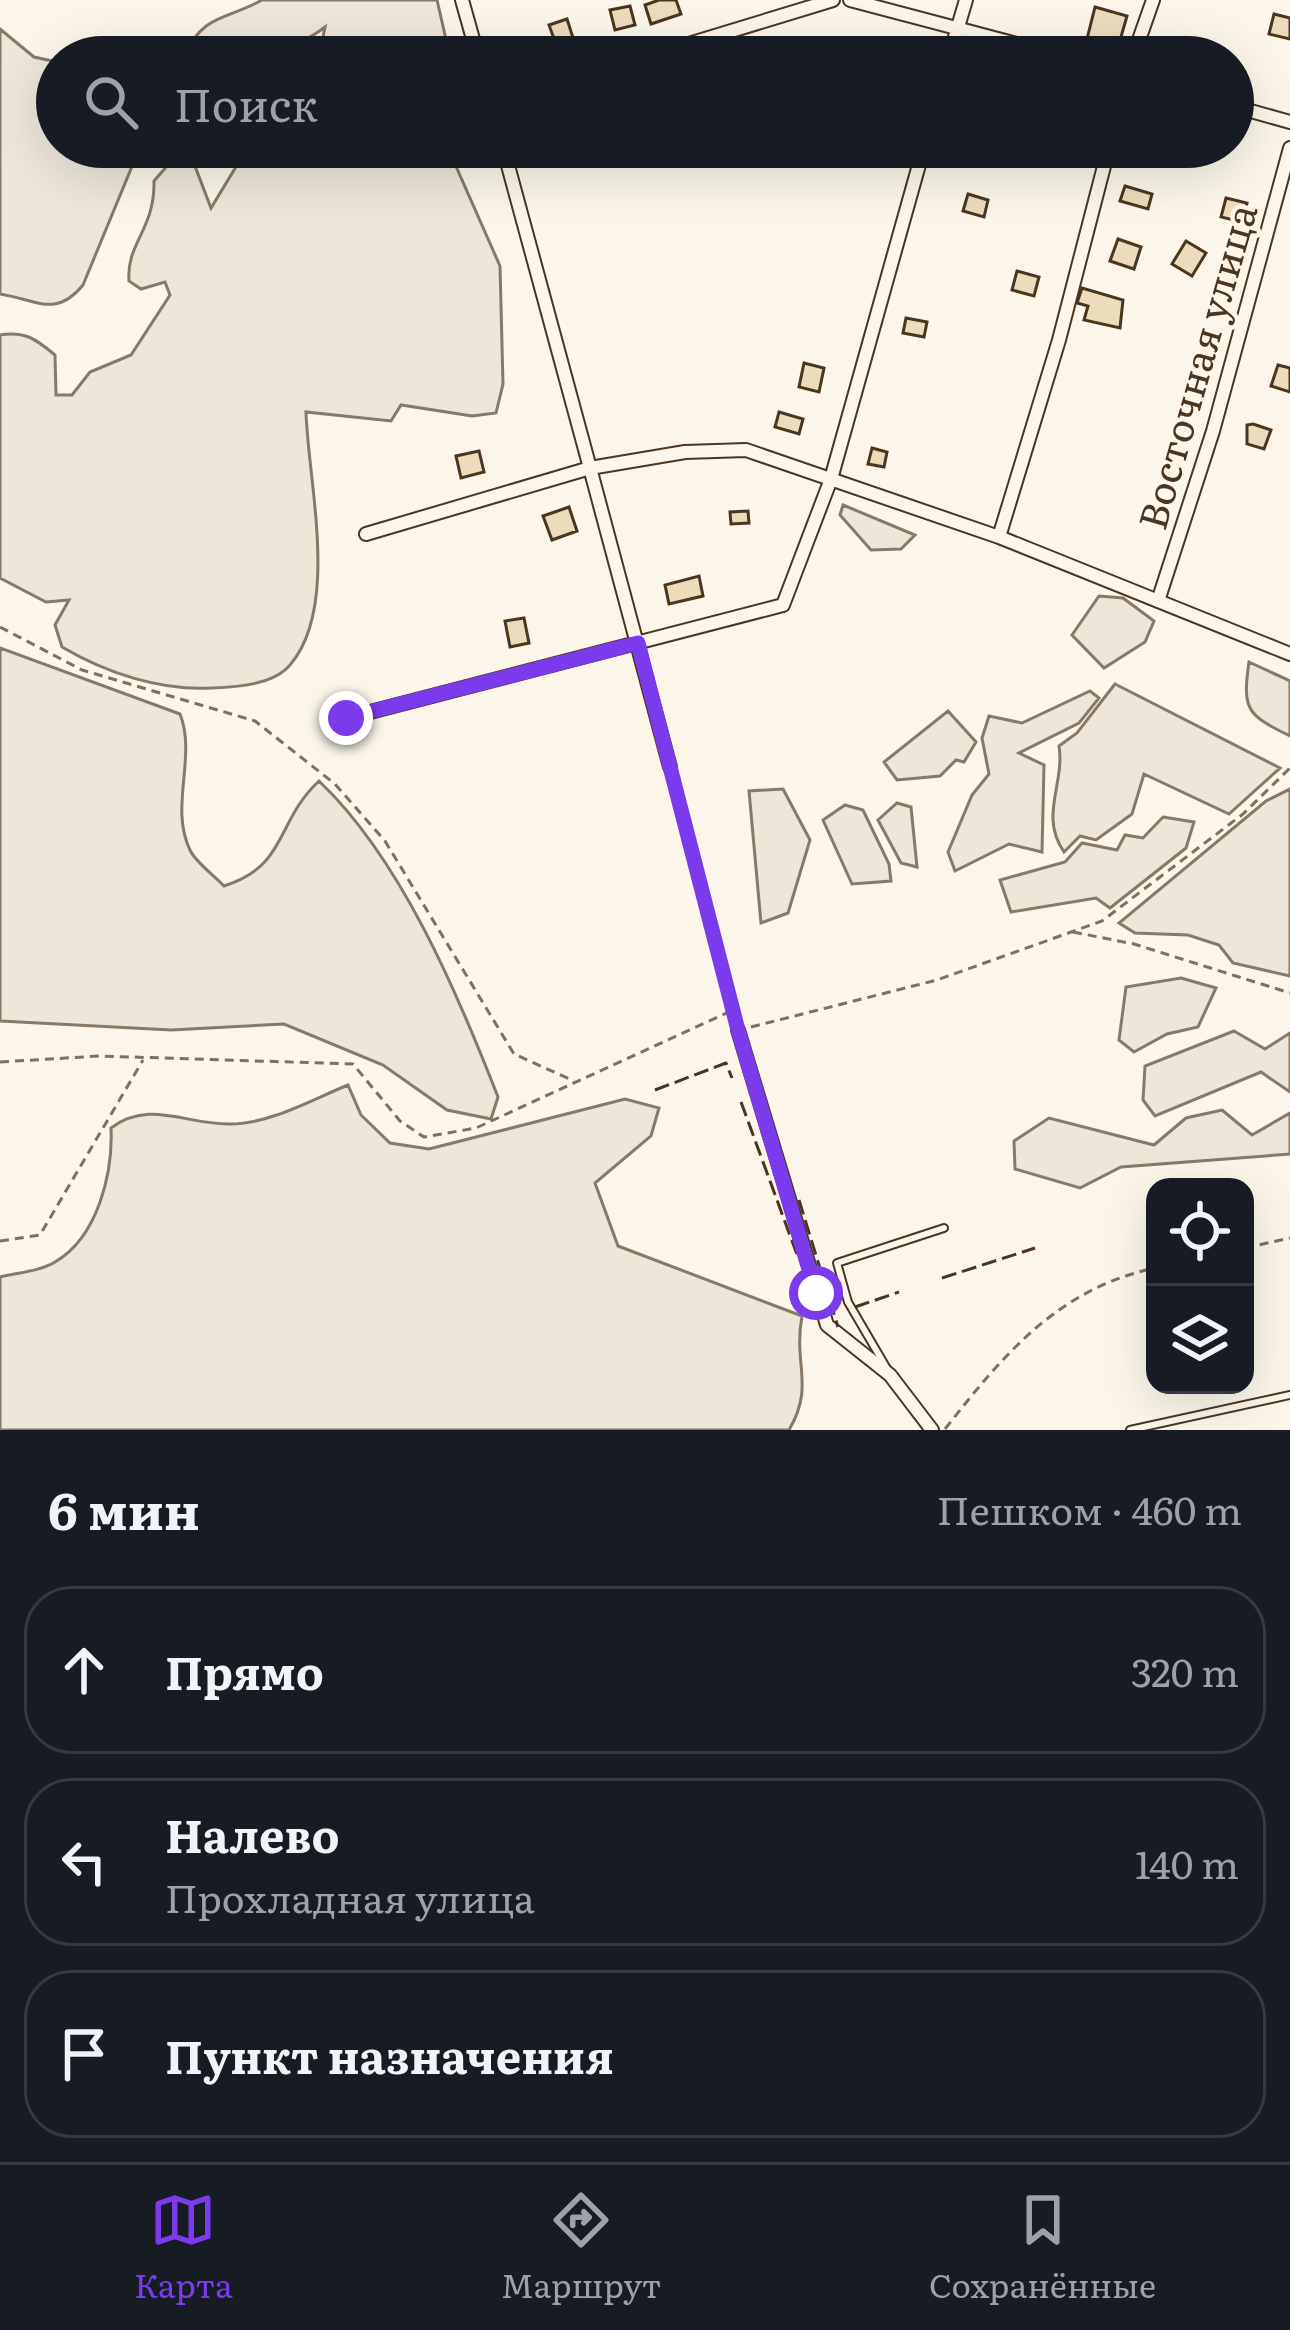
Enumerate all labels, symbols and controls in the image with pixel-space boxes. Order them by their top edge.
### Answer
search box [36,36,1254,168]
icon: search [78,69,144,135]
text: Поиск [174,69,318,136]
street label: Восточная улица [1121,196,1269,536]
route end [319,691,373,745]
map controls [1146,1178,1254,1394]
button: locate [1146,1178,1254,1286]
route start [789,1266,843,1320]
button: layers [1146,1286,1254,1394]
text: 6 мин [48,1470,200,1546]
text: Пешком · 460 m [937,1479,1242,1537]
icon: ahead [51,1637,117,1703]
text: Прямо [165,1637,324,1704]
text: 320 m [1131,1641,1239,1699]
text: Налево [165,1800,340,1867]
icon: left [51,1829,117,1895]
text: 140 m [1135,1833,1239,1891]
text: Прохладная улица [165,1867,535,1925]
icon: arrive [51,2021,117,2087]
text: Пункт назначения [165,2021,614,2088]
tab: Карта [134,2187,233,2308]
tab: Маршрут [501,2187,661,2308]
tab: Сохранённые [929,2187,1156,2308]

